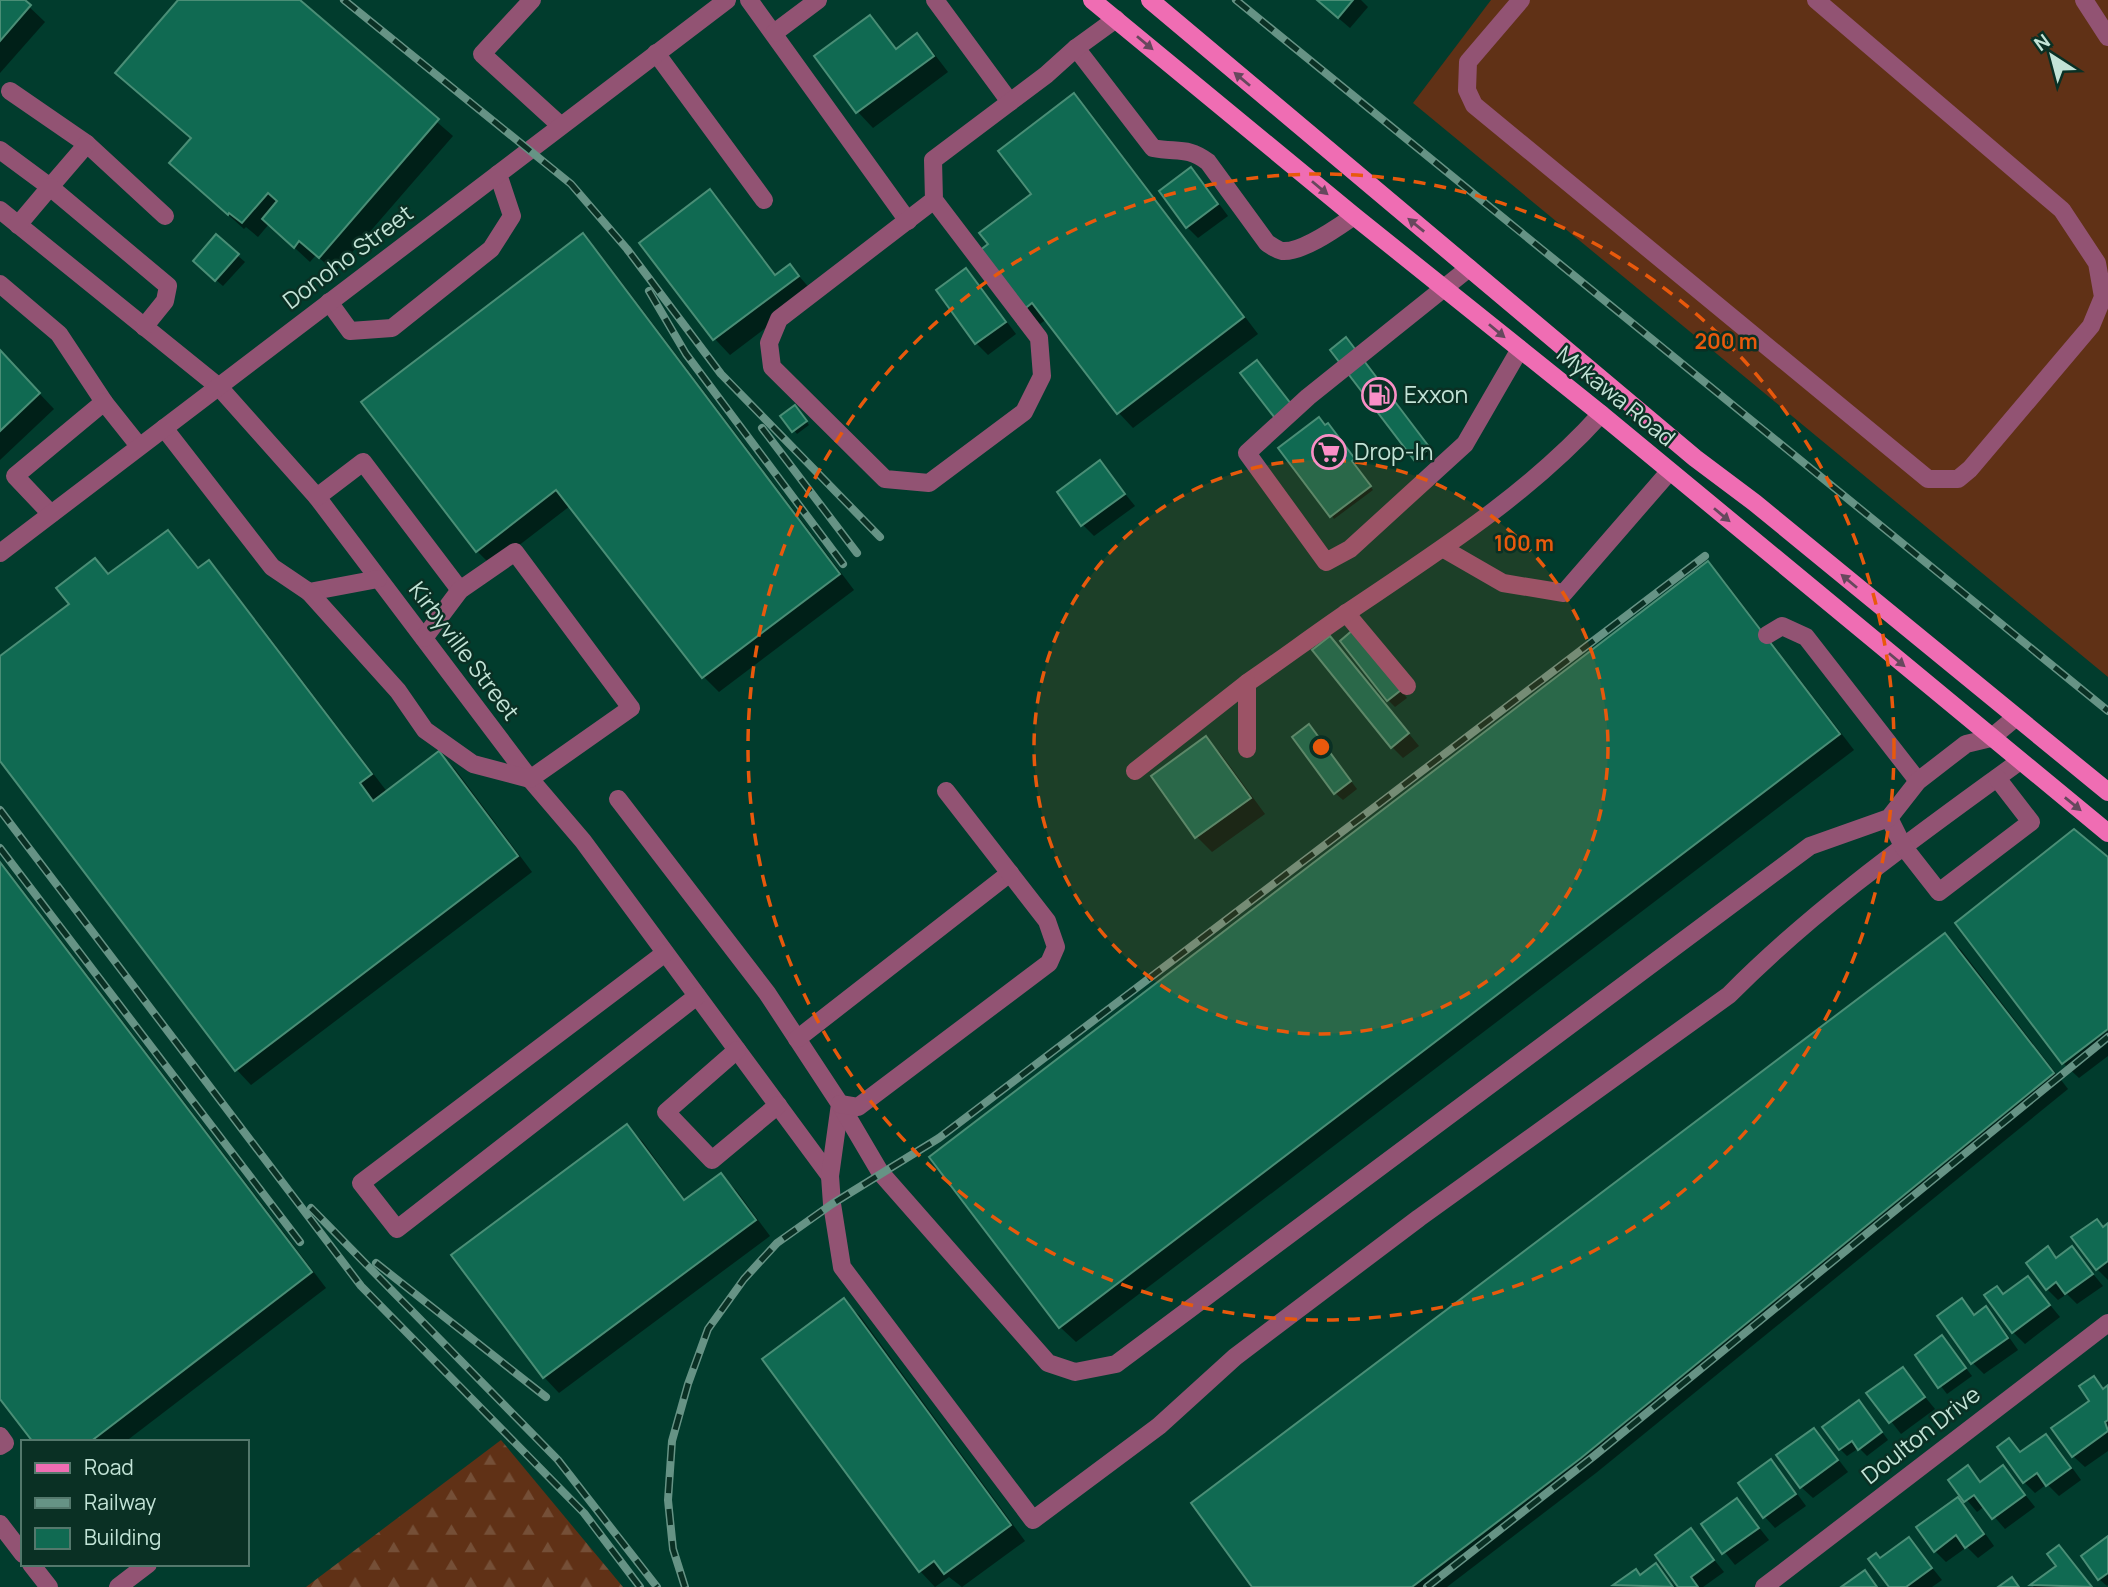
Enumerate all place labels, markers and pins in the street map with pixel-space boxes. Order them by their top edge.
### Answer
fuel station icon: Exxon [1360,376,1398,414]
place label: Exxon [1404,378,1468,410]
supermarket icon: Drop-In [1310,433,1348,471]
place label: Drop-In [1354,435,1433,467]
centre of rings [1309,735,1333,759]

